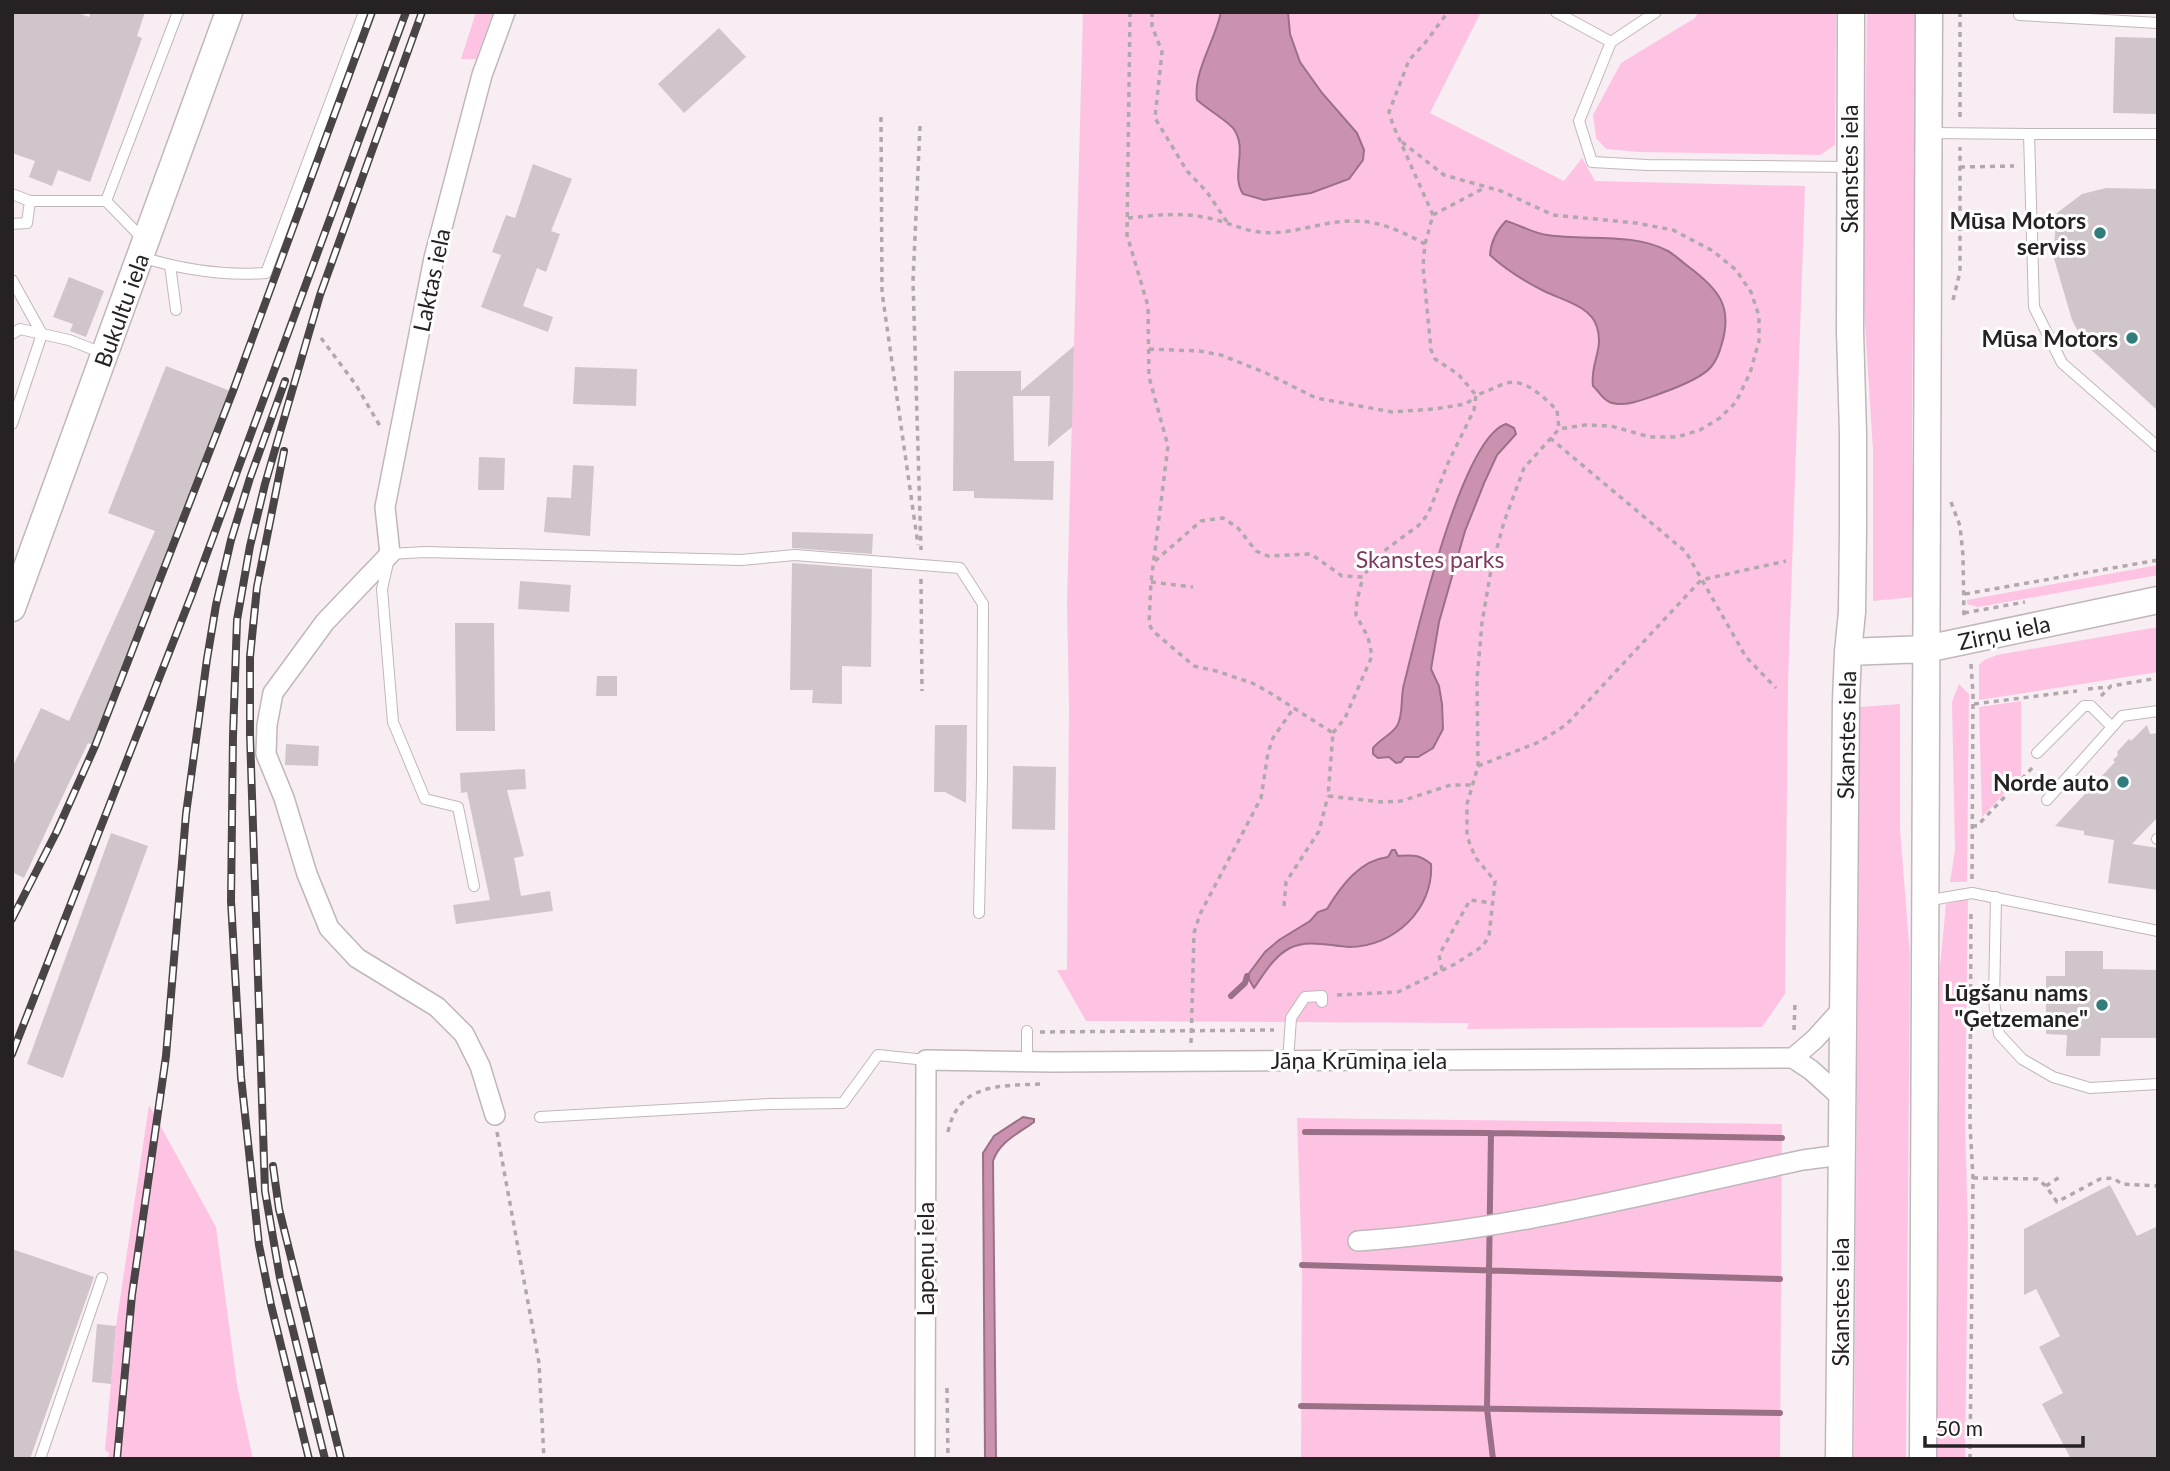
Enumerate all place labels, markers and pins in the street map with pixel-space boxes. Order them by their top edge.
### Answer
place label: Mūsa Motors serviss [1949,206,2086,260]
marker: Mūsa Motors serviss [2092,225,2108,241]
place label: Mūsa Motors [1981,324,2118,352]
marker: Mūsa Motors [2124,330,2140,346]
place label: Norde auto [1993,768,2109,796]
marker: Norde auto [2115,774,2131,790]
place label: Lūgšanu nams "Ģetzemane" [1944,978,2088,1032]
marker: Lūgšanu nams "Ģetzemane" [2094,997,2110,1013]

